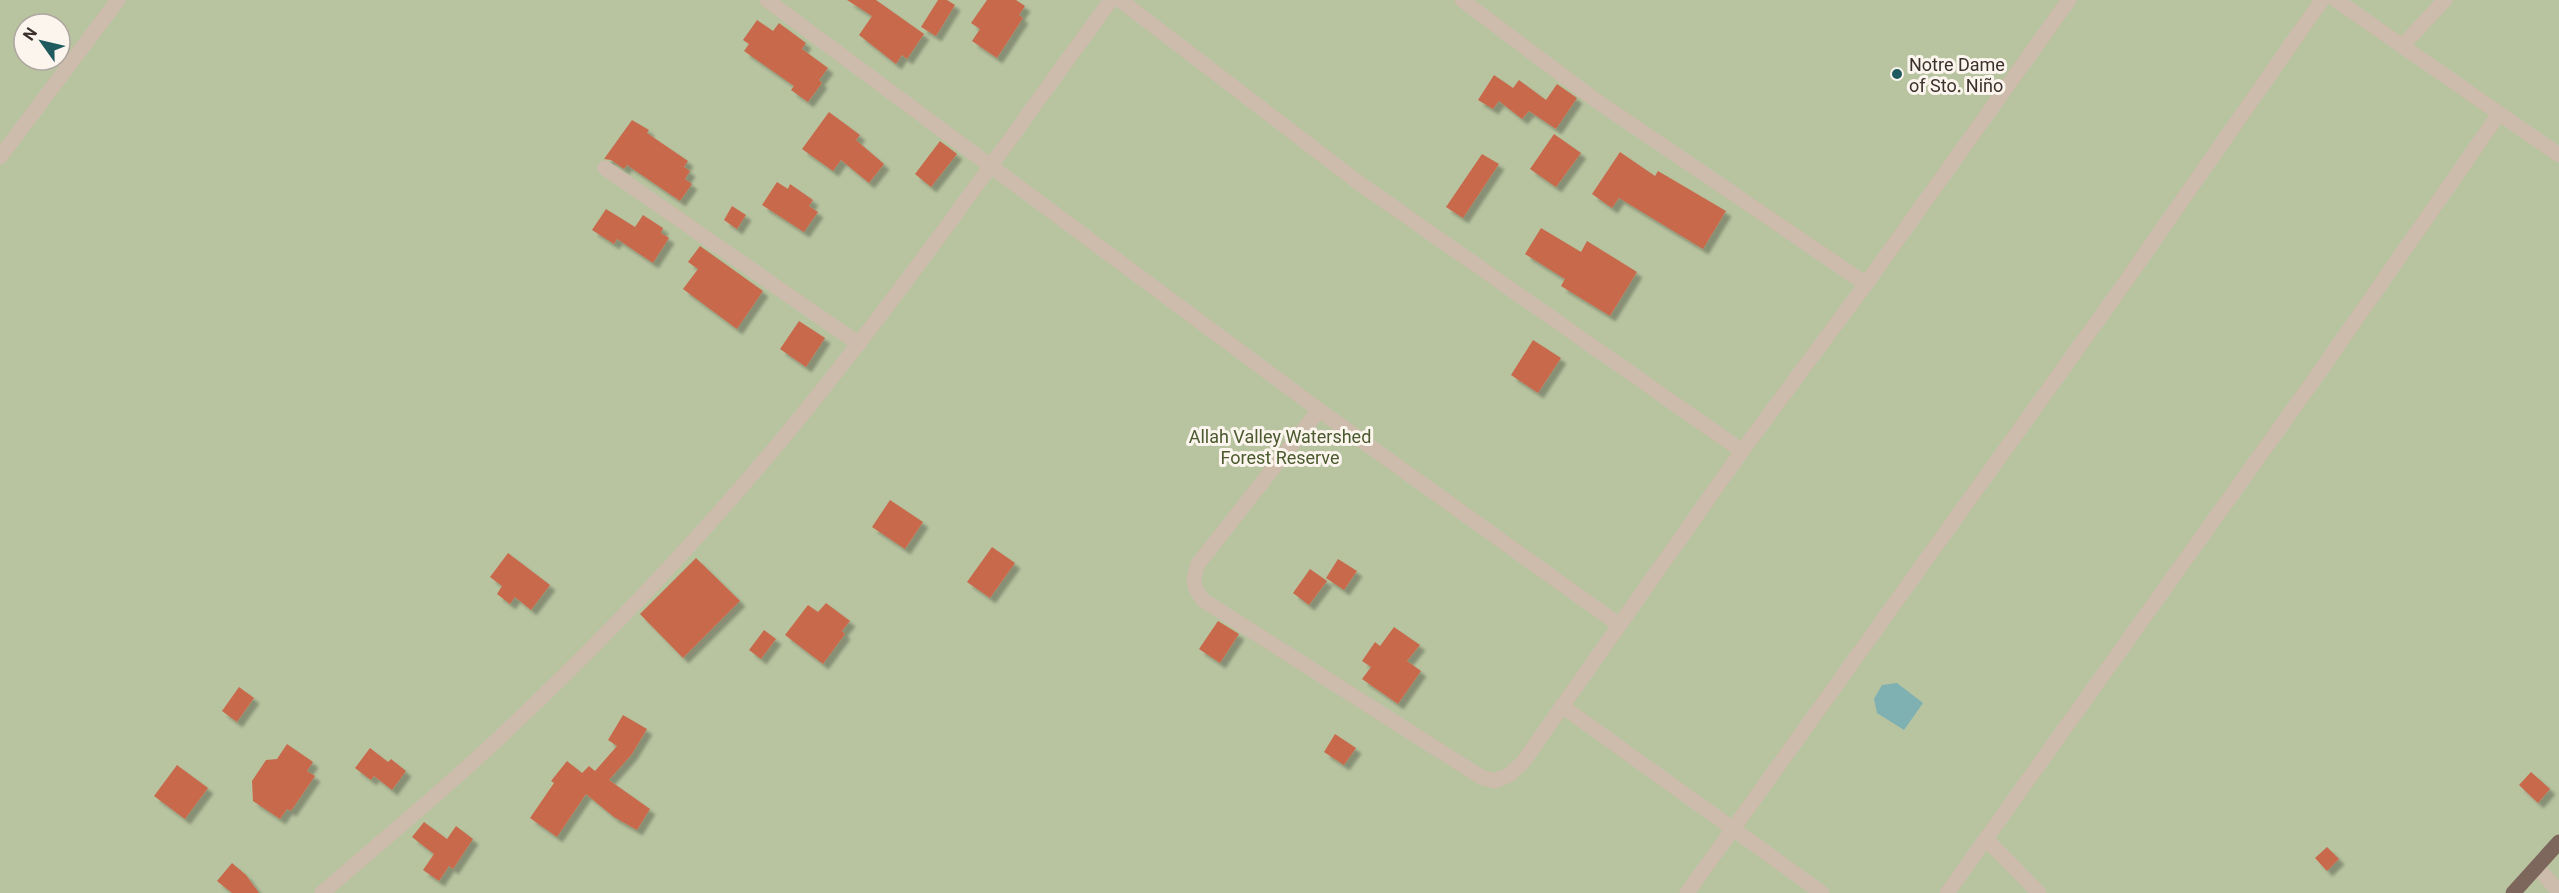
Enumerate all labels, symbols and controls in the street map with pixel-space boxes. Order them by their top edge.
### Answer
north arrow [12,12,72,72]
text: N [19,24,41,44]
place label: Notre Dame of Sto. Niño [1909,54,2005,96]
marker: Notre Dame of Sto. Niño [1890,67,1904,81]
park label: Allah Valley Watershed Forest Reserve [1189,426,1371,468]

